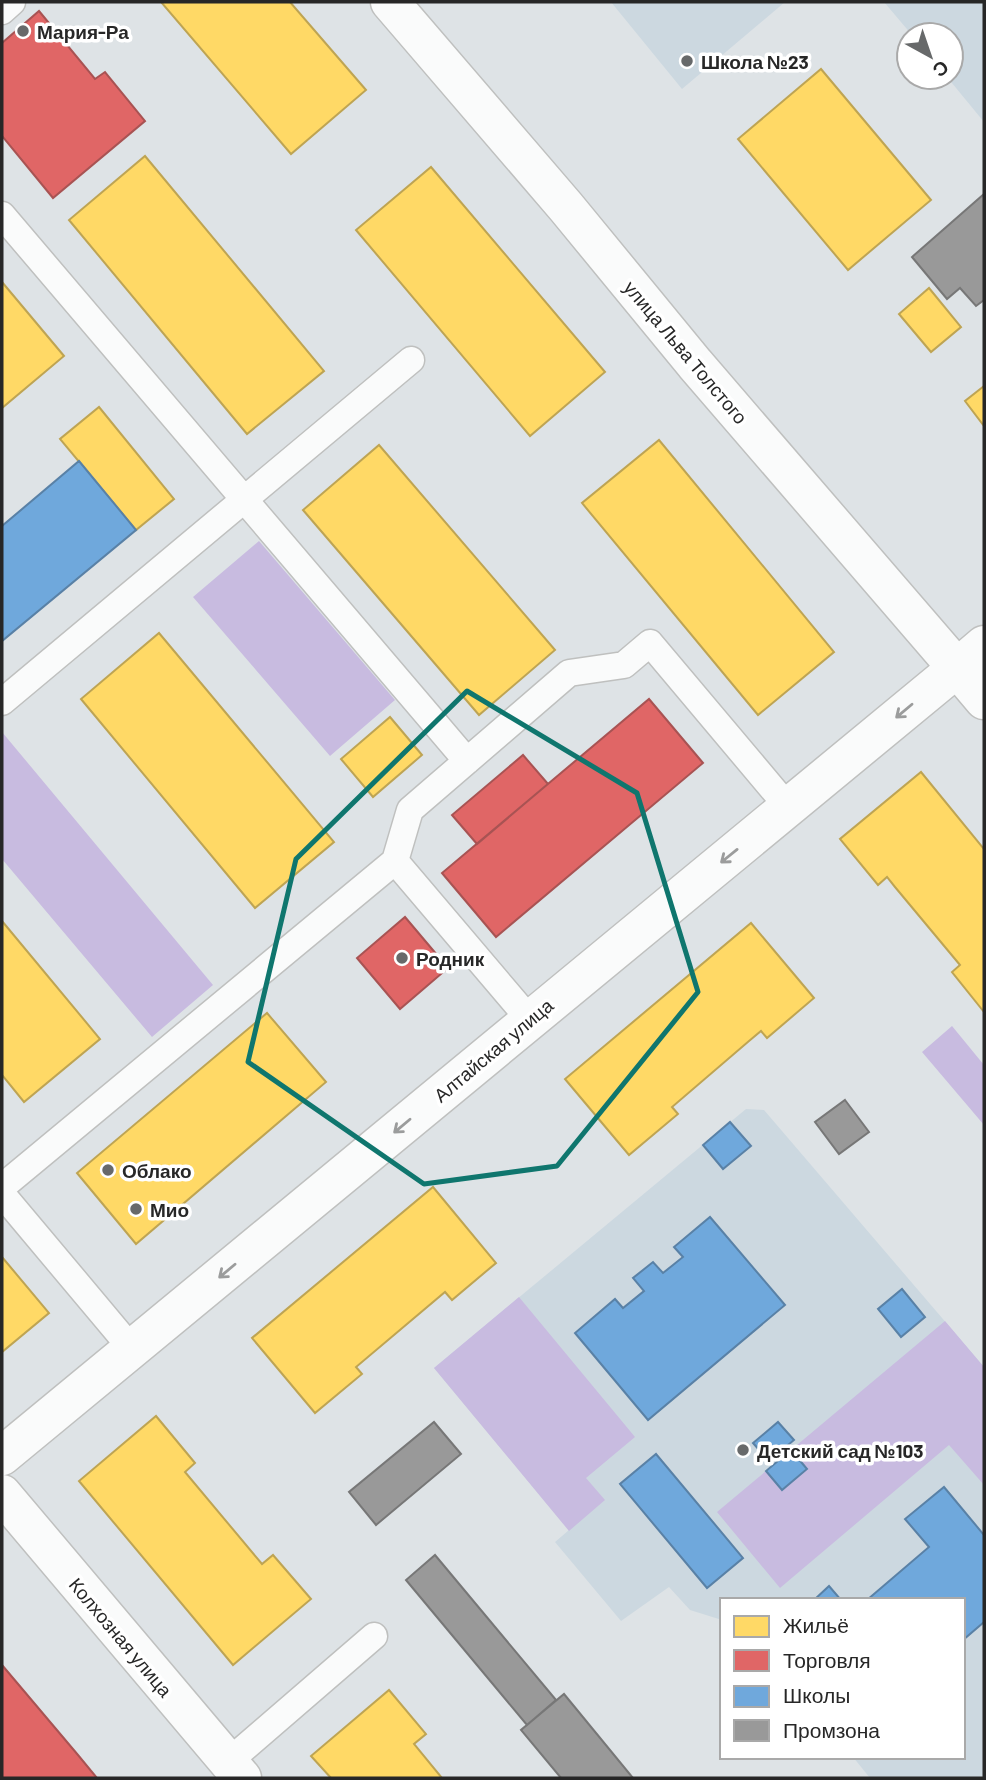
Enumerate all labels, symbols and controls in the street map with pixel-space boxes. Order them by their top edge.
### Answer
place label: Мария-Ра [37,20,129,43]
north arrow [895,21,965,91]
marker: Мария-Ра [15,23,31,39]
place label: Школа №23 [701,50,809,73]
marker: Школа №23 [679,53,695,69]
text: С [928,56,954,83]
street label: улица Льва Толстого [619,276,753,428]
one-way arrow [896,704,914,719]
one-way arrow [720,848,738,864]
place label: Родник [416,947,485,970]
marker: Родник [394,950,410,966]
street label: Алтайская улица [429,993,558,1107]
one-way arrow [393,1117,411,1133]
place label: Облако [122,1159,192,1182]
marker: Облако [100,1162,116,1178]
place label: Мио [150,1198,189,1221]
marker: Мио [128,1201,144,1217]
one-way arrow [218,1263,236,1278]
place label: Детский сад №103 [757,1439,924,1462]
marker: Детский сад №103 [735,1442,751,1458]
street label: Колхозная улица [65,1573,178,1701]
legend [720,1598,965,1759]
text: Жильё [783,1612,849,1637]
text: Торговля [783,1647,871,1672]
text: Школы [783,1682,850,1707]
text: Промзона [783,1717,880,1742]

